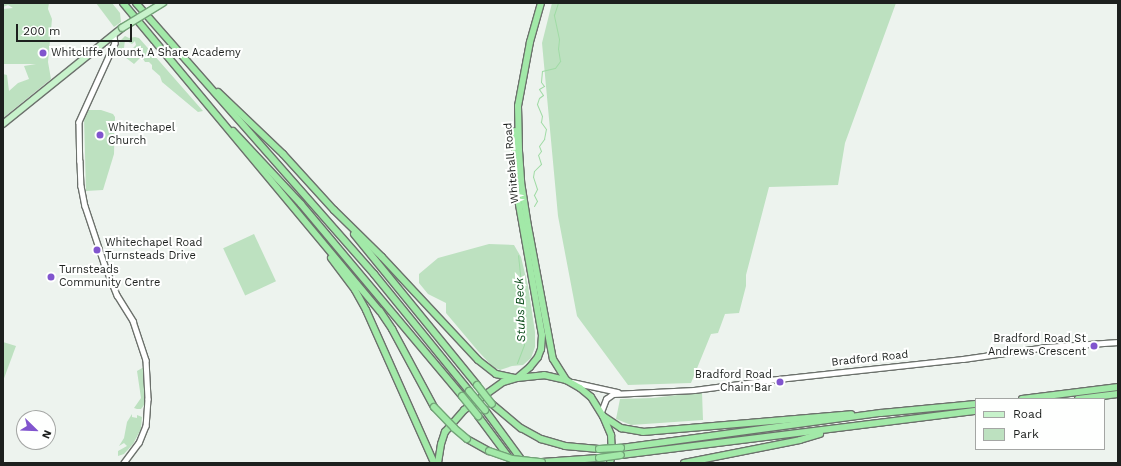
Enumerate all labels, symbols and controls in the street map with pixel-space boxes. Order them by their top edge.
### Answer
scale bar [18,16,134,42]
text: 200 m [23,24,60,38]
place label: Whitcliffe Mount, A Share Academy [51,46,242,60]
marker: Whitcliffe Mount, A Share Academy [38,48,48,58]
place label: Whitechapel Church [108,122,175,148]
street label: Whitehall Road [502,122,522,204]
marker: Whitechapel Church [95,130,105,140]
place label: Whitechapel Road Turnsteads Drive [105,237,203,263]
marker: Whitechapel Road Turnsteads Drive [92,245,102,255]
place label: Turnsteads Community Centre [59,264,161,290]
marker: Turnsteads Community Centre [46,272,56,282]
water label: Stubs Beck [513,277,529,343]
place label: Bradford Road St Andrews Crescent [988,333,1086,359]
marker: Bradford Road St Andrews Crescent [1089,341,1099,351]
street label: Bradford Road [831,348,909,370]
place label: Bradford Road Chain Bar [695,369,772,395]
marker: Bradford Road Chain Bar [775,377,785,387]
legend [975,398,1105,450]
text: Road [1013,407,1042,421]
north arrow [16,410,56,450]
text: Park [1013,427,1039,441]
text: N [39,428,54,441]

